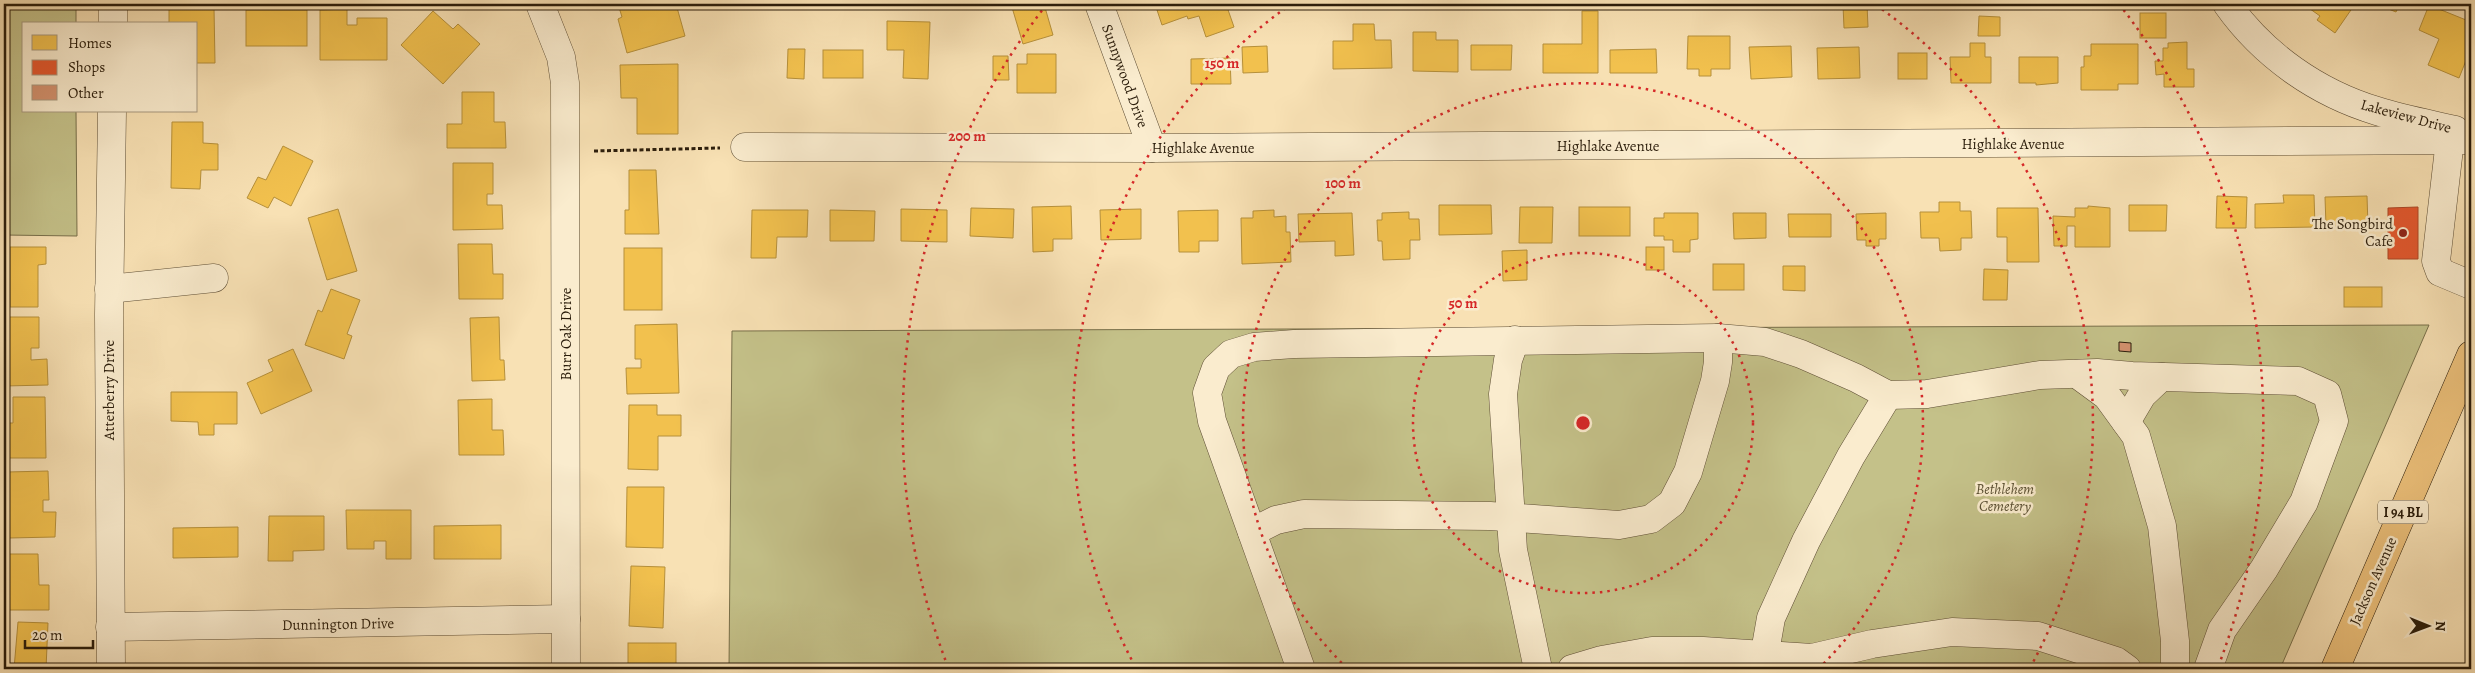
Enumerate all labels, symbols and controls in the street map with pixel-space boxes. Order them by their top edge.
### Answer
street label: Sunnywood Drive [1097,21,1153,131]
legend [22,22,198,112]
text: Homes [68,33,112,53]
text: 150 m [1205,53,1240,73]
text: Shops [68,57,105,77]
text: Other [68,83,104,103]
street label: Lakeview Drive [2358,94,2454,138]
text: 200 m [948,126,986,146]
street label: Highlake Avenue [1961,134,2065,154]
street label: Highlake Avenue [1556,136,1660,156]
street label: Highlake Avenue [1151,138,1255,158]
text: 100 m [1325,173,1361,193]
place label: The Songbird Cafe [2312,214,2394,251]
marker: The Songbird Cafe [2397,227,2409,239]
street label: Burr Oak Drive [556,287,576,381]
text: 50 m [1448,293,1478,313]
street label: Atterberry Drive [99,339,119,441]
centre of rings [1574,414,1592,432]
park label: Bethlehem Cemetery [1976,479,2034,516]
road number: I 94 BL [2378,501,2428,524]
street label: Jackson Avenue [2345,533,2401,628]
north arrow [2402,600,2452,650]
street label: Dunnington Drive [282,613,395,635]
scale bar [25,618,92,650]
text: N [2431,621,2450,631]
text: 20 m [32,625,63,645]

